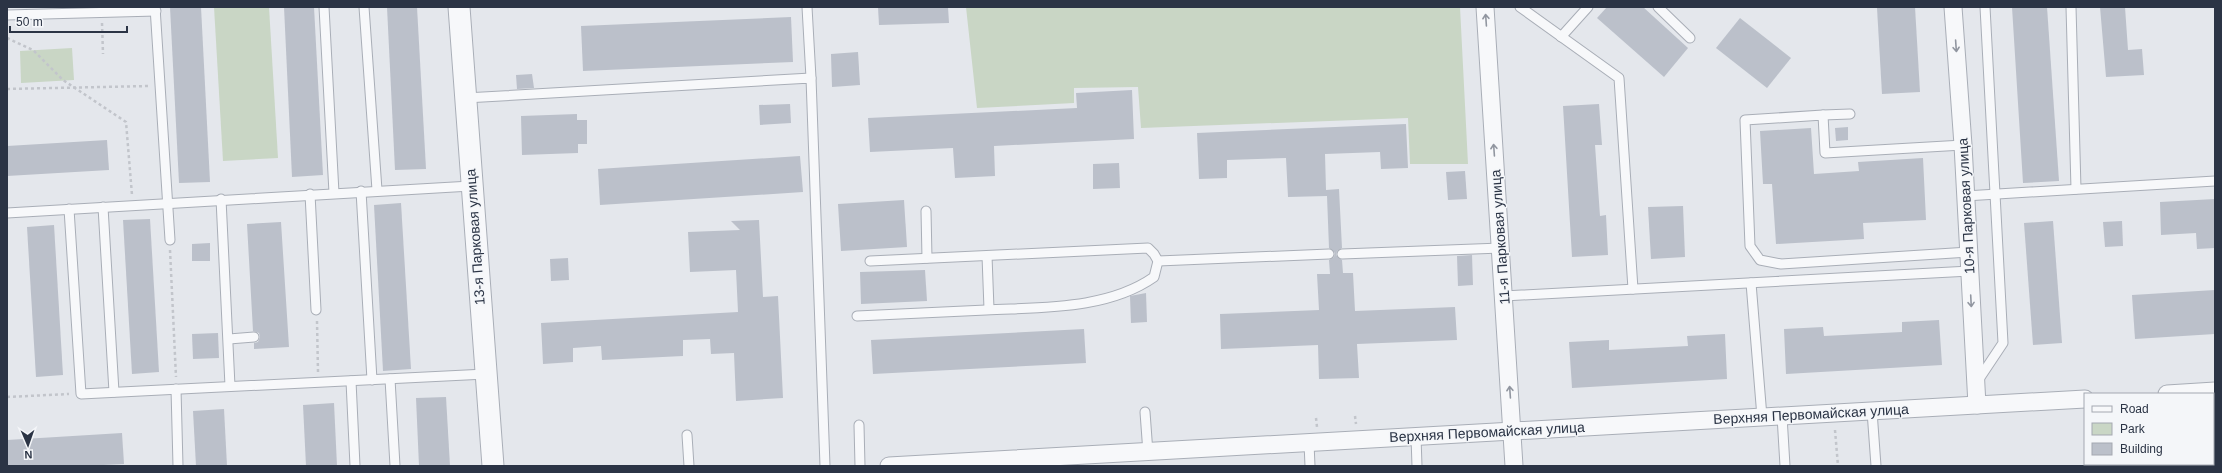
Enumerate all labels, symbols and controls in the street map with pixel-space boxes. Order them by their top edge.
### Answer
scale bar [10,8,127,34]
one-way arrow [1483,14,1490,27]
text: 50 m [16,15,43,29]
one-way arrow [1953,39,1960,52]
street label: 10-я Парковая улица [1954,137,1978,275]
one-way arrow [1491,144,1498,157]
street label: 13-я Парковая улица [462,168,488,306]
street label: 11-я Парковая улица [1487,169,1513,305]
one-way arrow [1968,294,1975,307]
one-way arrow [1507,386,1514,399]
legend [2084,393,2214,465]
street label: Верхняя Первомайская улица [1713,401,1909,427]
text: Road [2120,402,2149,416]
street label: Верхняя Первомайская улица [1389,419,1585,445]
text: Park [2120,422,2146,436]
north arrow [8,425,48,465]
text: Building [2120,442,2163,456]
text: N [24,449,33,461]

